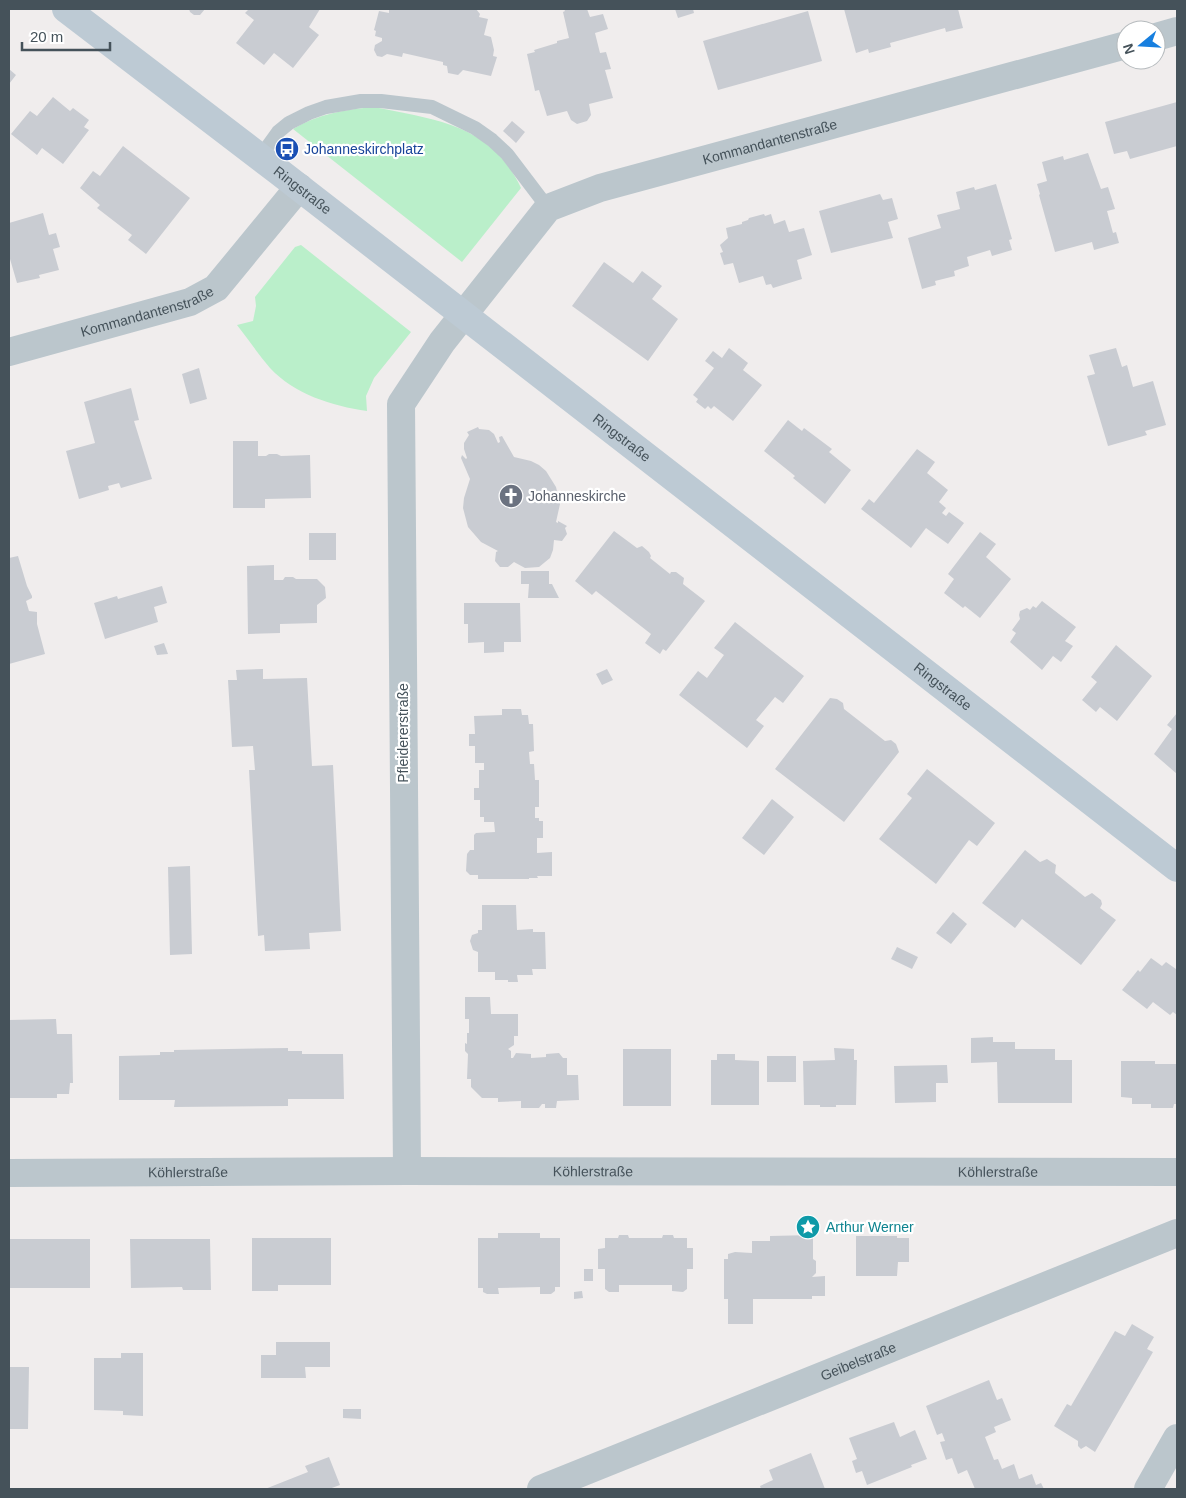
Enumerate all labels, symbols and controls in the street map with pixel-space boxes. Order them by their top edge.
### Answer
scale bar [22,20,110,52]
north arrow [1116,20,1166,70]
text: 20 m [30,28,63,45]
text: N [1119,42,1138,56]
street label: Kommandantenstraße [701,116,839,168]
bus stop icon: Johanneskirchplatz [274,136,300,162]
place label: Johanneskirchplatz [304,141,424,157]
street label: Ringstraße [271,163,335,218]
street label: Kommandantenstraße [79,283,216,340]
street label: Ringstraße [590,410,654,465]
church icon: Johanneskirche [498,483,524,509]
place label: Johanneskirche [528,488,626,504]
street label: Ringstraße [911,659,975,714]
street label: Pfleidererstraße [395,683,411,783]
street label: Köhlerstraße [553,1163,633,1179]
street label: Köhlerstraße [148,1164,228,1180]
street label: Köhlerstraße [958,1164,1038,1180]
place icon: Arthur Werner [795,1214,821,1240]
place label: Arthur Werner [826,1219,914,1235]
street label: Geibelstraße [818,1339,899,1384]

